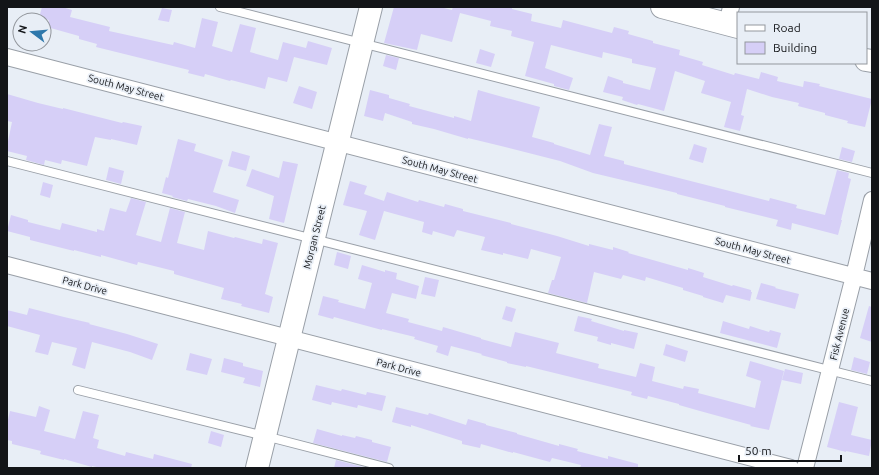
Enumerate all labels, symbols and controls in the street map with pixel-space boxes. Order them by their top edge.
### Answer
north arrow [12,12,52,52]
legend [737,12,867,64]
text: Road [773,21,801,34]
text: N [15,24,29,35]
text: Building [773,41,817,54]
street label: South May Street [87,72,165,103]
street label: South May Street [401,154,479,185]
street label: Morgan Street [301,204,328,270]
street label: South May Street [714,235,792,266]
street label: Park Drive [61,274,108,297]
street label: Fisk Avenue [828,307,851,361]
street label: Park Drive [375,356,422,379]
scale bar [739,437,841,463]
text: 50 m [745,444,772,457]

